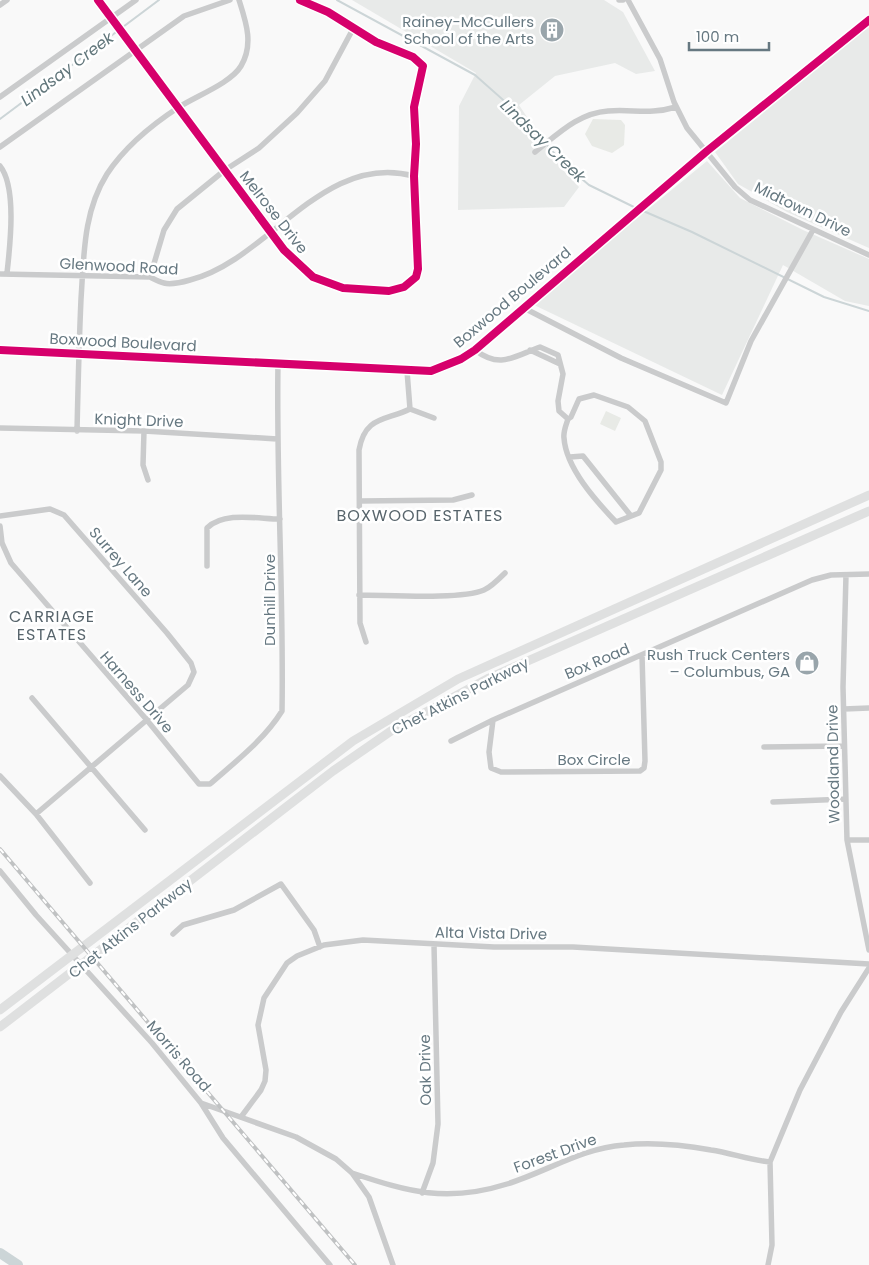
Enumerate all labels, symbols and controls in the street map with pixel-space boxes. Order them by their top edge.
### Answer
place label: Rainey-McCullers School of the Arts [402,11,534,49]
building icon: Rainey-McCullers School of the Arts [539,17,565,43]
scale bar [689,20,769,52]
water label: Lindsay Creek [16,26,119,112]
text: 100 m [696,26,739,47]
water label: Lindsay Creek [495,94,592,188]
street label: Melrose Drive [235,166,313,258]
street label: Midtown Drive [751,176,855,242]
street label: Boxwood Boulevard [449,242,575,352]
street label: Glenwood Road [59,252,179,280]
street label: Boxwood Boulevard [49,328,197,356]
street label: Knight Drive [94,408,184,432]
district label: BOXWOOD ESTATES [337,504,503,527]
street label: Surrey Lane [85,522,157,602]
street label: Dunhill Drive [259,554,280,646]
district label: CARRIAGE ESTATES [9,605,95,646]
street label: Box Road [561,638,633,684]
place label: Rush Truck Centers – Columbus, GA [647,644,790,682]
street label: Harness Drive [96,647,178,737]
shop icon: Rush Truck Centers – Columbus, GA [794,650,820,676]
street label: Chet Atkins Parkway [388,652,533,740]
street label: Woodland Drive [821,704,845,824]
street label: Box Circle [558,749,630,770]
street label: Chet Atkins Parkway [64,873,197,983]
street label: Alta Vista Drive [435,922,547,944]
street label: Morris Road [142,1016,216,1096]
street label: Oak Drive [414,1034,436,1106]
street label: Forest Drive [511,1128,599,1178]

